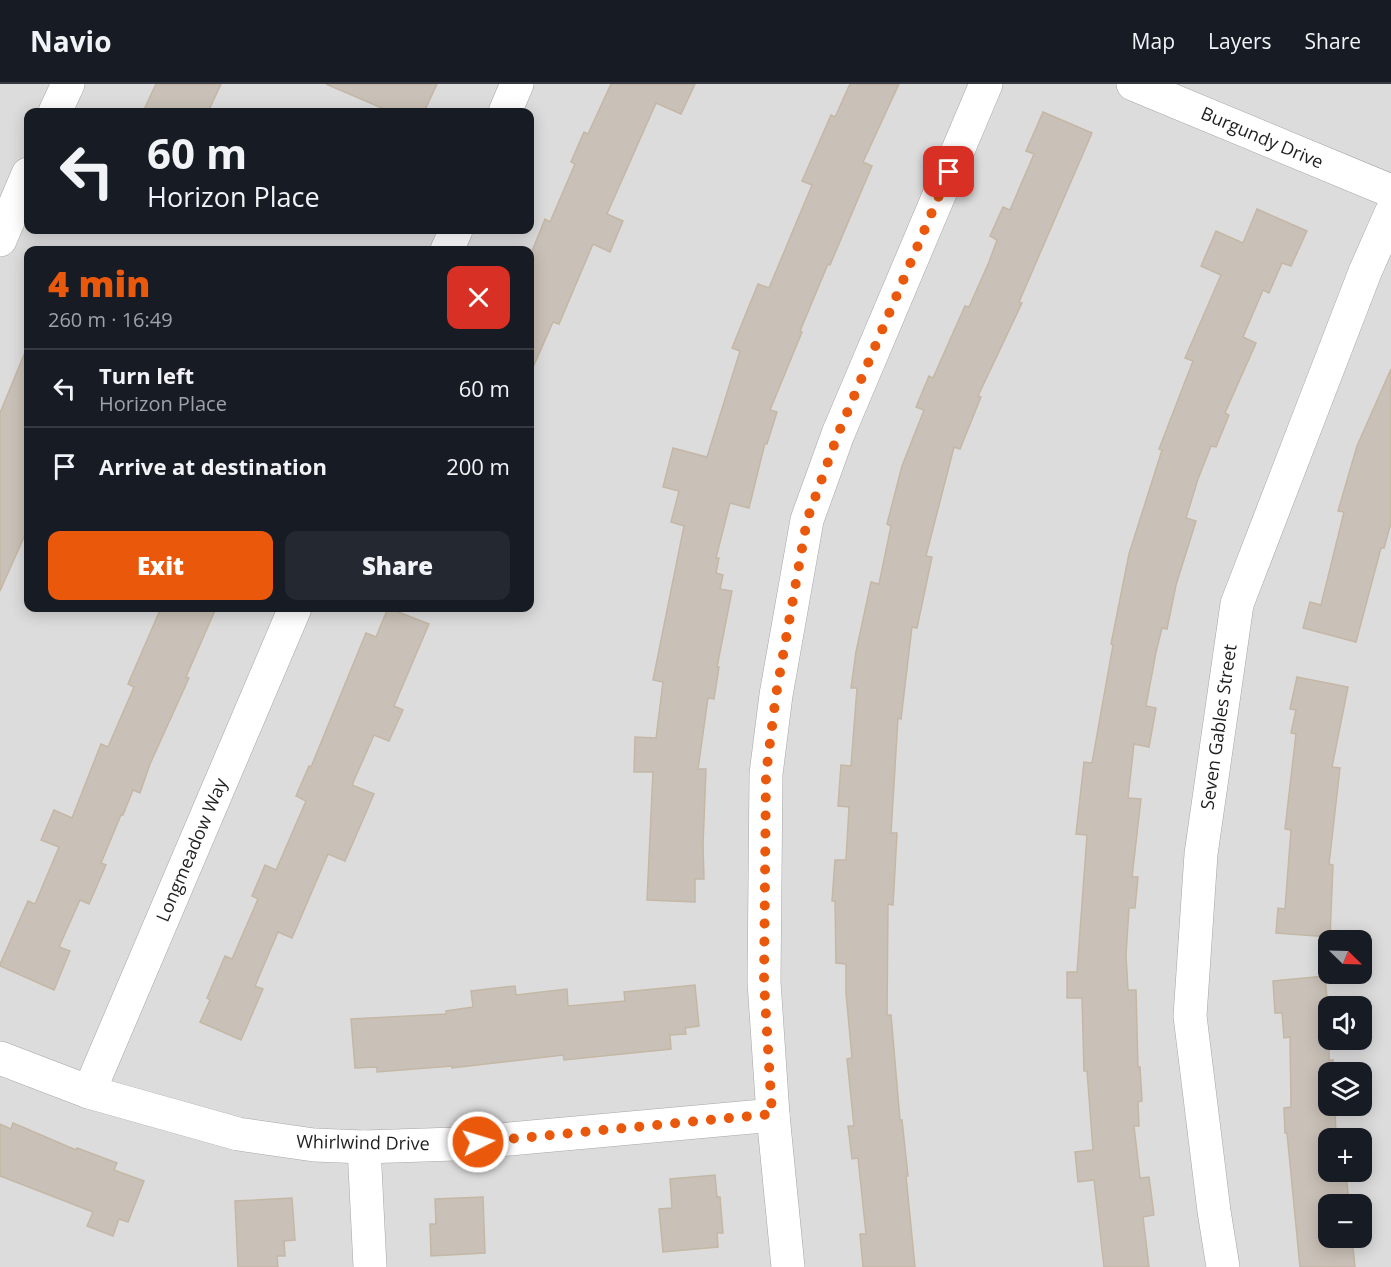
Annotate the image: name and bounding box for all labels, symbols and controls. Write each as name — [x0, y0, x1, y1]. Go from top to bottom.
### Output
text: Navio — [30, 22, 111, 60]
text: Map — [1132, 27, 1175, 55]
text: Layers — [1208, 27, 1272, 55]
text: Share — [1305, 27, 1361, 55]
street label: Burgundy Drive — [1198, 101, 1327, 174]
text: 60 m — [147, 124, 247, 181]
icon: left — [48, 132, 126, 210]
pin — [923, 146, 974, 197]
icon: arrive — [932, 155, 965, 188]
text: Horizon Place — [147, 178, 320, 215]
text: 4 min — [48, 259, 150, 308]
button: close — [447, 266, 510, 329]
text: 260 m · 16:49 — [48, 306, 173, 333]
text: Turn left — [99, 360, 194, 390]
icon: left — [48, 372, 81, 405]
text: 60 m — [459, 373, 510, 403]
text: Horizon Place — [99, 390, 227, 417]
icon: arrive — [48, 450, 81, 483]
text: Arrive at destination — [99, 451, 327, 481]
text: 200 m — [446, 451, 510, 481]
button: Exit — [48, 531, 273, 600]
button: Share — [285, 531, 510, 600]
street label: Seven Gables Street — [1195, 642, 1242, 811]
street label: Longmeadow Way — [150, 773, 233, 925]
north arrow — [1318, 930, 1372, 984]
map controls — [1318, 930, 1372, 1248]
button: sound — [1318, 996, 1372, 1050]
button: layers — [1318, 1062, 1372, 1116]
position arrow — [446, 1110, 510, 1174]
button: + — [1318, 1128, 1372, 1182]
street label: Whirlwind Drive — [296, 1129, 430, 1155]
button: − — [1318, 1194, 1372, 1248]

